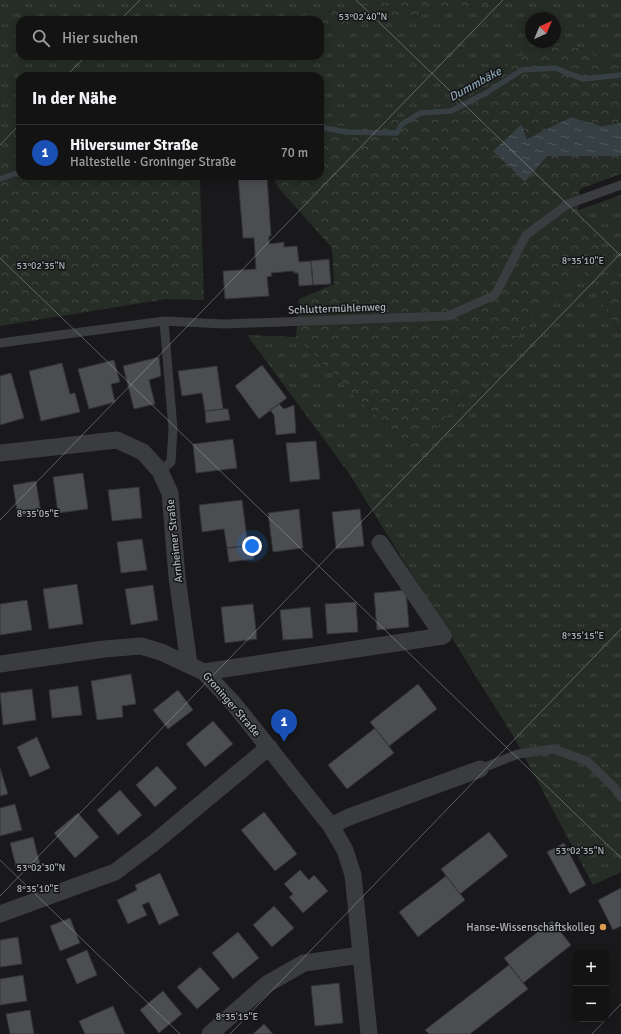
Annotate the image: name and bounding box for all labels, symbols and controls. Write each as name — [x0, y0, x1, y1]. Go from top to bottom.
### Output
text: 53°02'40"N — [339, 11, 387, 23]
north arrow — [525, 12, 561, 48]
search box — [16, 16, 324, 60]
icon: search — [30, 27, 52, 49]
text: Hier suchen — [62, 29, 138, 47]
water label: Dummbäke — [446, 63, 505, 105]
text: In der Nähe — [32, 88, 117, 109]
text: Hilversumer Straße — [70, 136, 198, 154]
text: 1 — [41, 145, 49, 161]
text: 70 m — [281, 145, 308, 161]
text: Haltestelle · Groninger Straße — [70, 154, 236, 170]
text: 8°35'10"E — [562, 255, 604, 267]
text: 53°02'35"N — [17, 260, 65, 272]
street label: Schluttermühlenweg — [288, 300, 386, 317]
street label: Arnheimer Straße — [164, 499, 185, 583]
text: 8°35'05"E — [17, 508, 59, 520]
your location — [242, 536, 262, 556]
text: 8°35'15"E — [562, 630, 604, 642]
street label: Groninger Straße — [200, 669, 263, 739]
pin: 1 — [271, 709, 297, 742]
text: 53°02'35"N — [556, 845, 604, 857]
text: 53°02'30"N — [17, 862, 65, 874]
text: 8°35'10"E — [17, 883, 59, 895]
place label: Hanse-Wissenschaftskolleg — [466, 921, 595, 934]
marker: Hanse-Wissenschaftskolleg — [598, 922, 608, 932]
map controls — [573, 950, 609, 1022]
button: + — [573, 950, 609, 986]
button: − — [573, 986, 609, 1022]
text: 8°35'15"E — [216, 1011, 258, 1023]

